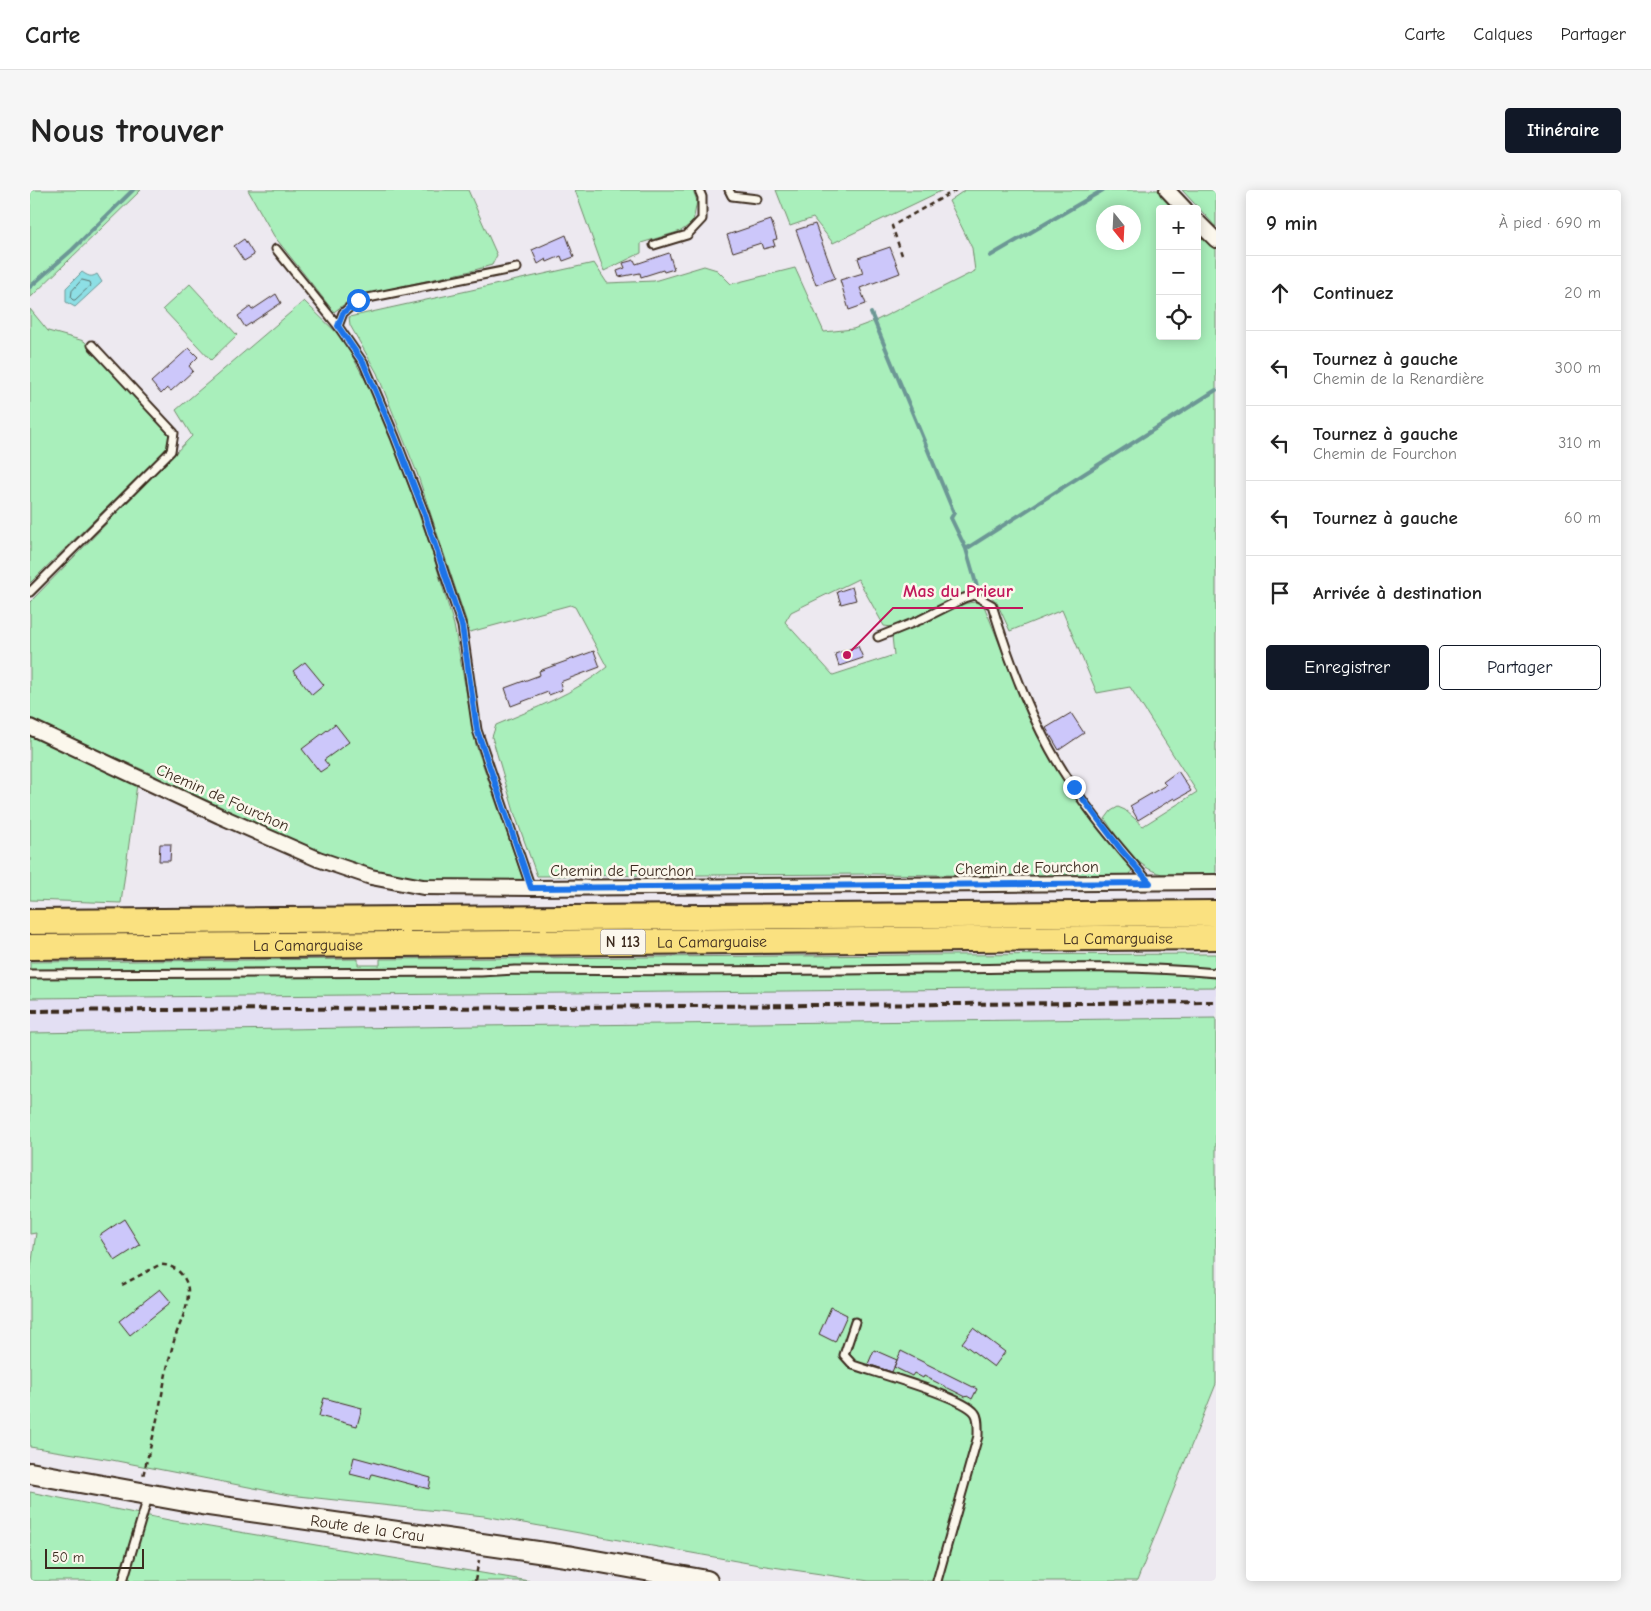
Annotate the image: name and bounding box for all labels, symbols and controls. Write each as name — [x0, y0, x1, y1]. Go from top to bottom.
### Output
text: Carte — [25, 21, 80, 49]
text: Carte — [1404, 24, 1445, 45]
text: Calques — [1473, 24, 1533, 45]
text: Partager — [1561, 24, 1626, 45]
button: Itinéraire — [1505, 108, 1621, 153]
text: Nous trouver — [30, 110, 223, 151]
north arrow — [1096, 205, 1141, 250]
map controls — [1156, 205, 1201, 340]
button: + — [1156, 205, 1201, 250]
text: 9 min — [1266, 211, 1318, 235]
text: À pied · 690 m — [1499, 214, 1601, 232]
button: − — [1156, 250, 1201, 295]
icon: ahead — [1266, 279, 1294, 307]
text: Continuez — [1313, 282, 1393, 304]
text: 20 m — [1564, 284, 1601, 302]
route start — [347, 289, 370, 312]
button: locate — [1156, 295, 1201, 340]
text: Tournez à gauche — [1313, 348, 1458, 370]
icon: left — [1266, 354, 1294, 382]
text: 300 m — [1555, 359, 1601, 377]
text: Chemin de la Renardière — [1313, 370, 1484, 388]
text: Tournez à gauche — [1313, 423, 1458, 445]
icon: left — [1266, 429, 1294, 457]
text: 310 m — [1558, 434, 1601, 452]
text: Chemin de Fourchon — [1313, 445, 1457, 463]
icon: left — [1266, 504, 1294, 532]
text: Tournez à gauche — [1313, 507, 1458, 529]
text: 60 m — [1564, 509, 1601, 527]
callout: Mas du Prieur — [893, 575, 1023, 608]
icon: arrive — [1266, 579, 1294, 607]
text: Mas du Prieur — [903, 581, 1014, 602]
text: Arrivée à destination — [1313, 582, 1482, 604]
button: Enregistrer — [1266, 645, 1429, 690]
button: Partager — [1439, 645, 1601, 690]
street label: Chemin de Fourchon — [153, 760, 292, 835]
route end — [1063, 776, 1086, 799]
street label: Chemin de Fourchon — [955, 858, 1099, 878]
street label: Chemin de Fourchon — [550, 862, 694, 880]
street label: La Camarguaise — [1063, 929, 1173, 948]
road number: N 113 — [600, 930, 646, 954]
street label: La Camarguaise — [657, 933, 767, 952]
street label: La Camarguaise — [253, 936, 363, 955]
street label: Route de la Crau — [309, 1512, 426, 1546]
scale bar — [45, 1546, 144, 1569]
text: 50 m — [52, 1549, 84, 1566]

